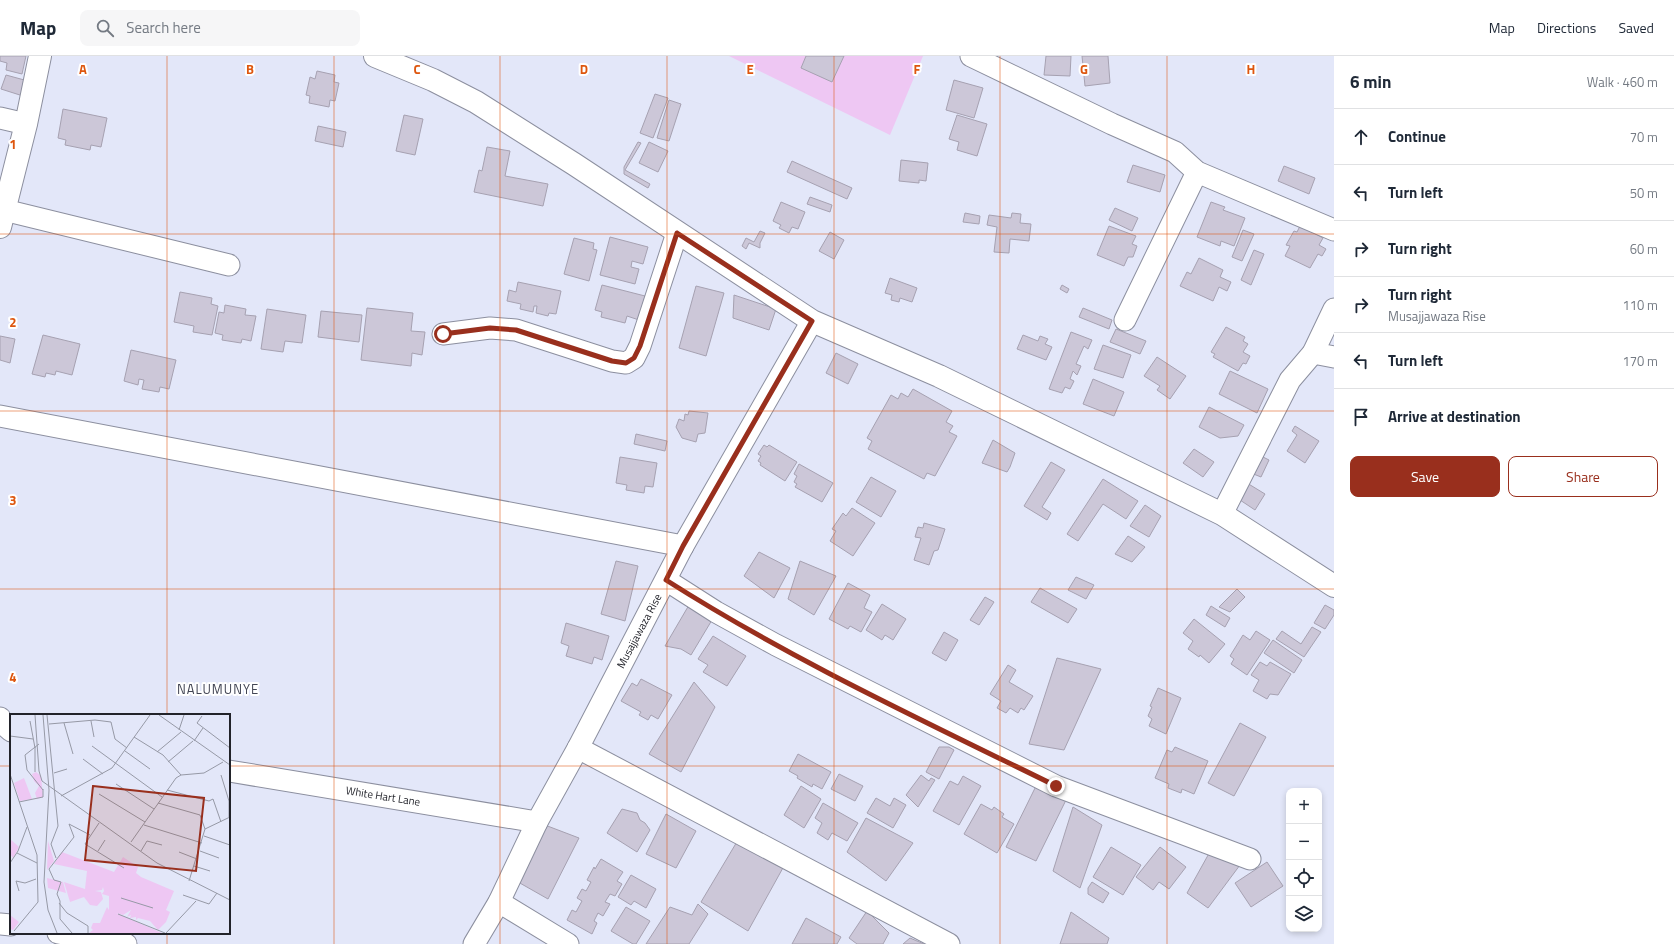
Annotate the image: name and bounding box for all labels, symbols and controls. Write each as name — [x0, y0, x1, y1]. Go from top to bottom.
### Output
search box — [80, 10, 360, 46]
text: Map — [20, 13, 56, 42]
text: Search here — [126, 16, 201, 39]
icon: search — [94, 17, 116, 39]
text: Map — [1489, 17, 1515, 38]
text: Directions — [1537, 17, 1596, 38]
text: Saved — [1618, 17, 1654, 38]
text: A — [79, 59, 87, 79]
text: B — [246, 59, 254, 79]
text: C — [413, 59, 421, 79]
text: D — [580, 59, 588, 79]
text: E — [746, 59, 754, 79]
text: F — [914, 59, 921, 79]
text: G — [1080, 59, 1088, 79]
text: H — [1247, 59, 1255, 79]
text: 6 min — [1350, 69, 1391, 95]
text: Walk · 460 m — [1587, 72, 1658, 92]
text: Continue — [1388, 125, 1446, 148]
icon: ahead — [1350, 126, 1372, 148]
text: 70 m — [1630, 127, 1658, 147]
text: 1 — [9, 134, 17, 154]
text: Turn left — [1388, 181, 1443, 204]
icon: left — [1350, 182, 1372, 204]
text: 50 m — [1630, 183, 1658, 203]
text: Turn right — [1388, 237, 1452, 260]
icon: right — [1350, 238, 1372, 260]
text: 60 m — [1630, 239, 1658, 259]
text: Turn right — [1388, 283, 1452, 306]
icon: right — [1350, 294, 1372, 316]
text: 110 m — [1622, 295, 1658, 315]
text: Musajjawaza Rise — [1388, 306, 1486, 326]
text: 2 — [9, 312, 17, 332]
route start — [434, 325, 452, 343]
text: Turn left — [1388, 349, 1443, 372]
icon: left — [1350, 350, 1372, 372]
text: 170 m — [1622, 351, 1658, 371]
text: Arrive at destination — [1388, 405, 1521, 428]
icon: arrive — [1350, 406, 1372, 428]
button: Save — [1350, 456, 1500, 497]
button: Share — [1508, 456, 1658, 497]
text: 3 — [9, 490, 17, 510]
street label: Musajjawaza Rise — [613, 590, 666, 671]
text: 4 — [9, 667, 17, 687]
district label: NALUMUNYE — [177, 679, 259, 699]
inset map — [10, 714, 230, 934]
route end — [1047, 777, 1065, 795]
street label: White Hart Lane — [345, 782, 422, 810]
map controls — [1286, 788, 1322, 932]
button: + — [1286, 788, 1322, 824]
button: − — [1286, 824, 1322, 860]
button: locate — [1286, 860, 1322, 896]
button: layers — [1286, 896, 1322, 932]

